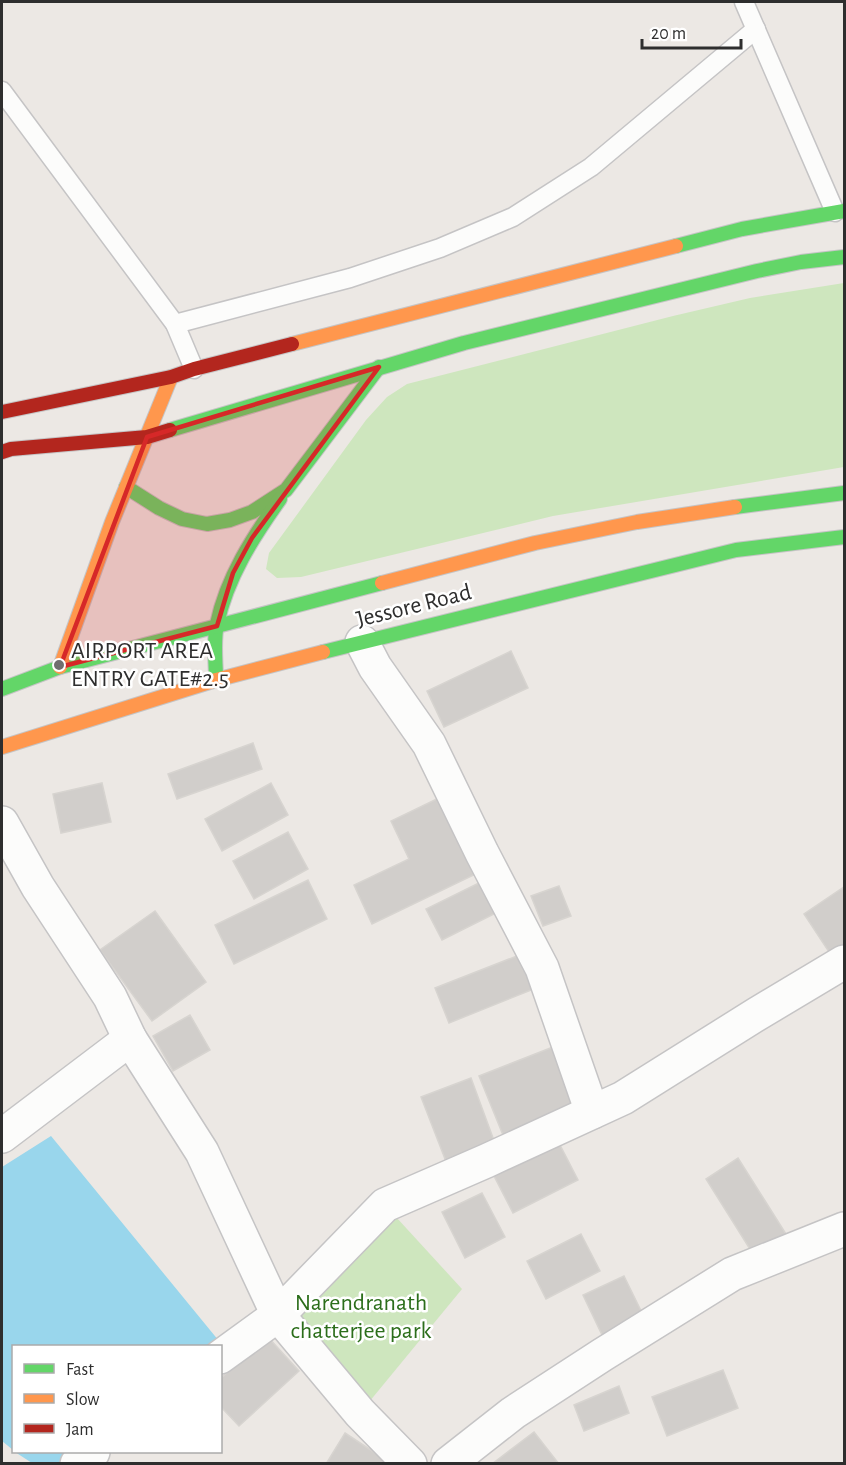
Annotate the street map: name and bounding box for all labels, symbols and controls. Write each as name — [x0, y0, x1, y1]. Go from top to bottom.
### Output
scale bar — [642, 12, 741, 50]
text: 20 m — [651, 25, 686, 43]
street label: Jessore Road — [354, 580, 474, 632]
place label: AIRPORT AREA ENTRY GATE#2.5 — [71, 639, 229, 691]
marker: AIRPORT AREA ENTRY GATE#2.5 — [52, 658, 66, 672]
park label: Narendranath chatterjee park — [291, 1291, 431, 1343]
legend — [12, 1345, 222, 1453]
text: Fast — [66, 1361, 94, 1379]
text: Slow — [66, 1391, 99, 1409]
text: Jam — [66, 1421, 94, 1439]

